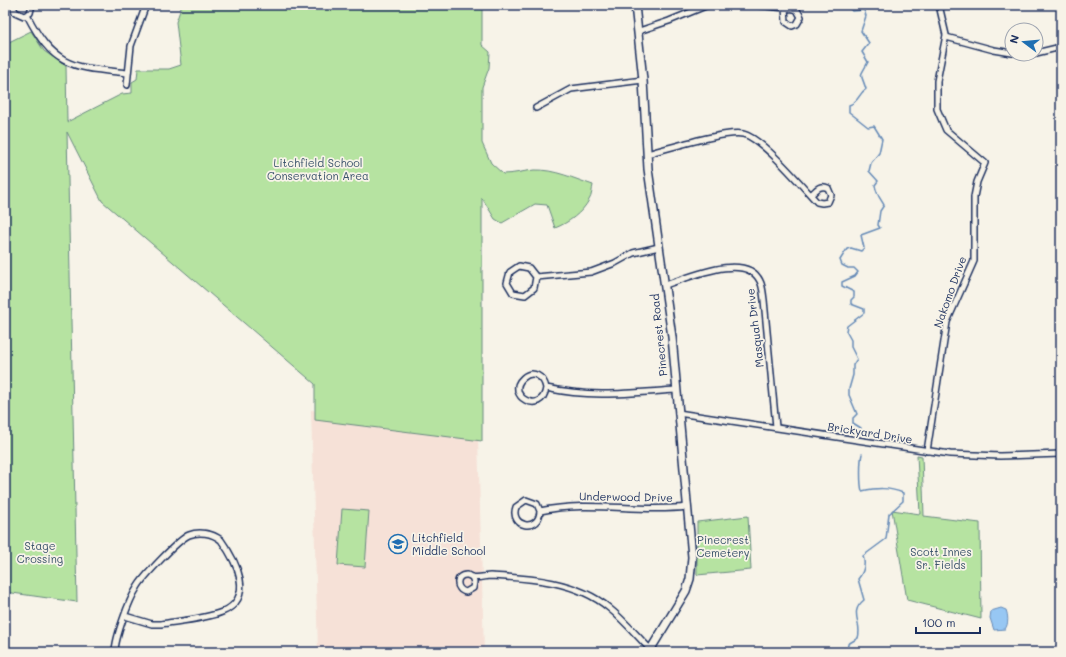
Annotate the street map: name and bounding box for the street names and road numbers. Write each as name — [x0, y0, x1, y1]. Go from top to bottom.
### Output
street label: Nakomo Drive — [930, 254, 970, 330]
street label: Masquah Drive — [742, 287, 767, 369]
street label: Pinecrest Road — [647, 293, 670, 377]
street label: Brickyard Drive — [827, 418, 914, 447]
street label: Underwood Drive — [579, 488, 673, 505]

